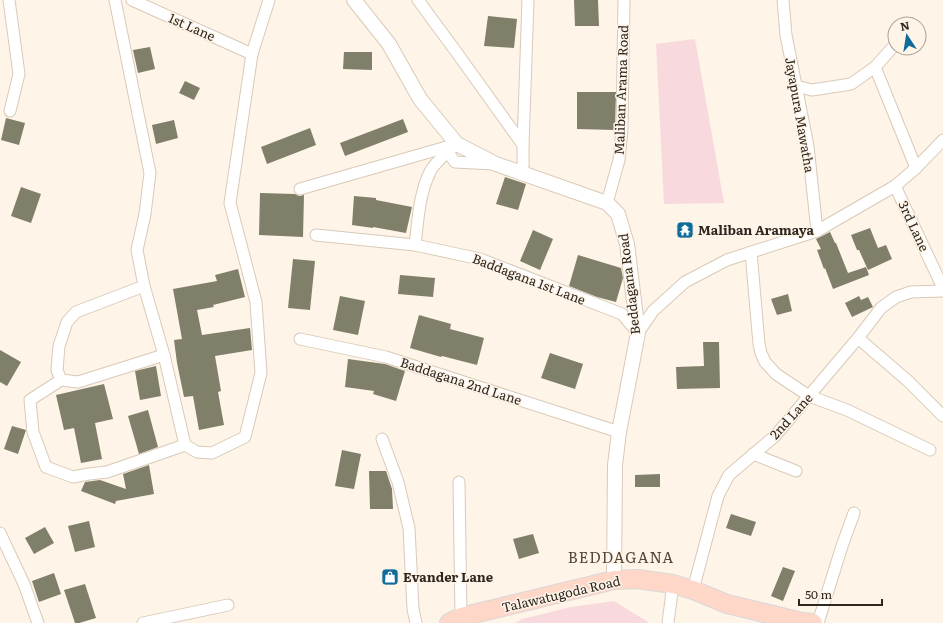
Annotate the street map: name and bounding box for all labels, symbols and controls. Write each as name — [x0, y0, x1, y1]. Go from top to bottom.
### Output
street label: 1st Lane — [166, 8, 219, 45]
north arrow — [887, 16, 927, 56]
text: N — [899, 16, 911, 34]
street label: Maliban Arama Road — [609, 25, 632, 155]
street label: Jayapura Mawatha — [781, 56, 820, 174]
street label: 3rd Lane — [894, 197, 935, 255]
temple icon: Maliban Aramaya — [675, 220, 695, 240]
place label: Maliban Aramaya — [698, 220, 814, 239]
street label: Beddagana Road — [613, 232, 644, 336]
street label: Baddagana 1st Lane — [470, 248, 589, 309]
street label: Baddagana 2nd Lane — [398, 352, 525, 409]
street label: 2nd Lane — [765, 388, 817, 443]
district label: BEDDAGANA — [568, 545, 674, 568]
shop icon: Evander Lane — [380, 567, 400, 587]
place label: Evander Lane — [403, 567, 493, 586]
street label: Talawatugoda Road — [500, 571, 622, 616]
scale bar — [799, 581, 882, 607]
text: 50 m — [805, 585, 832, 603]

